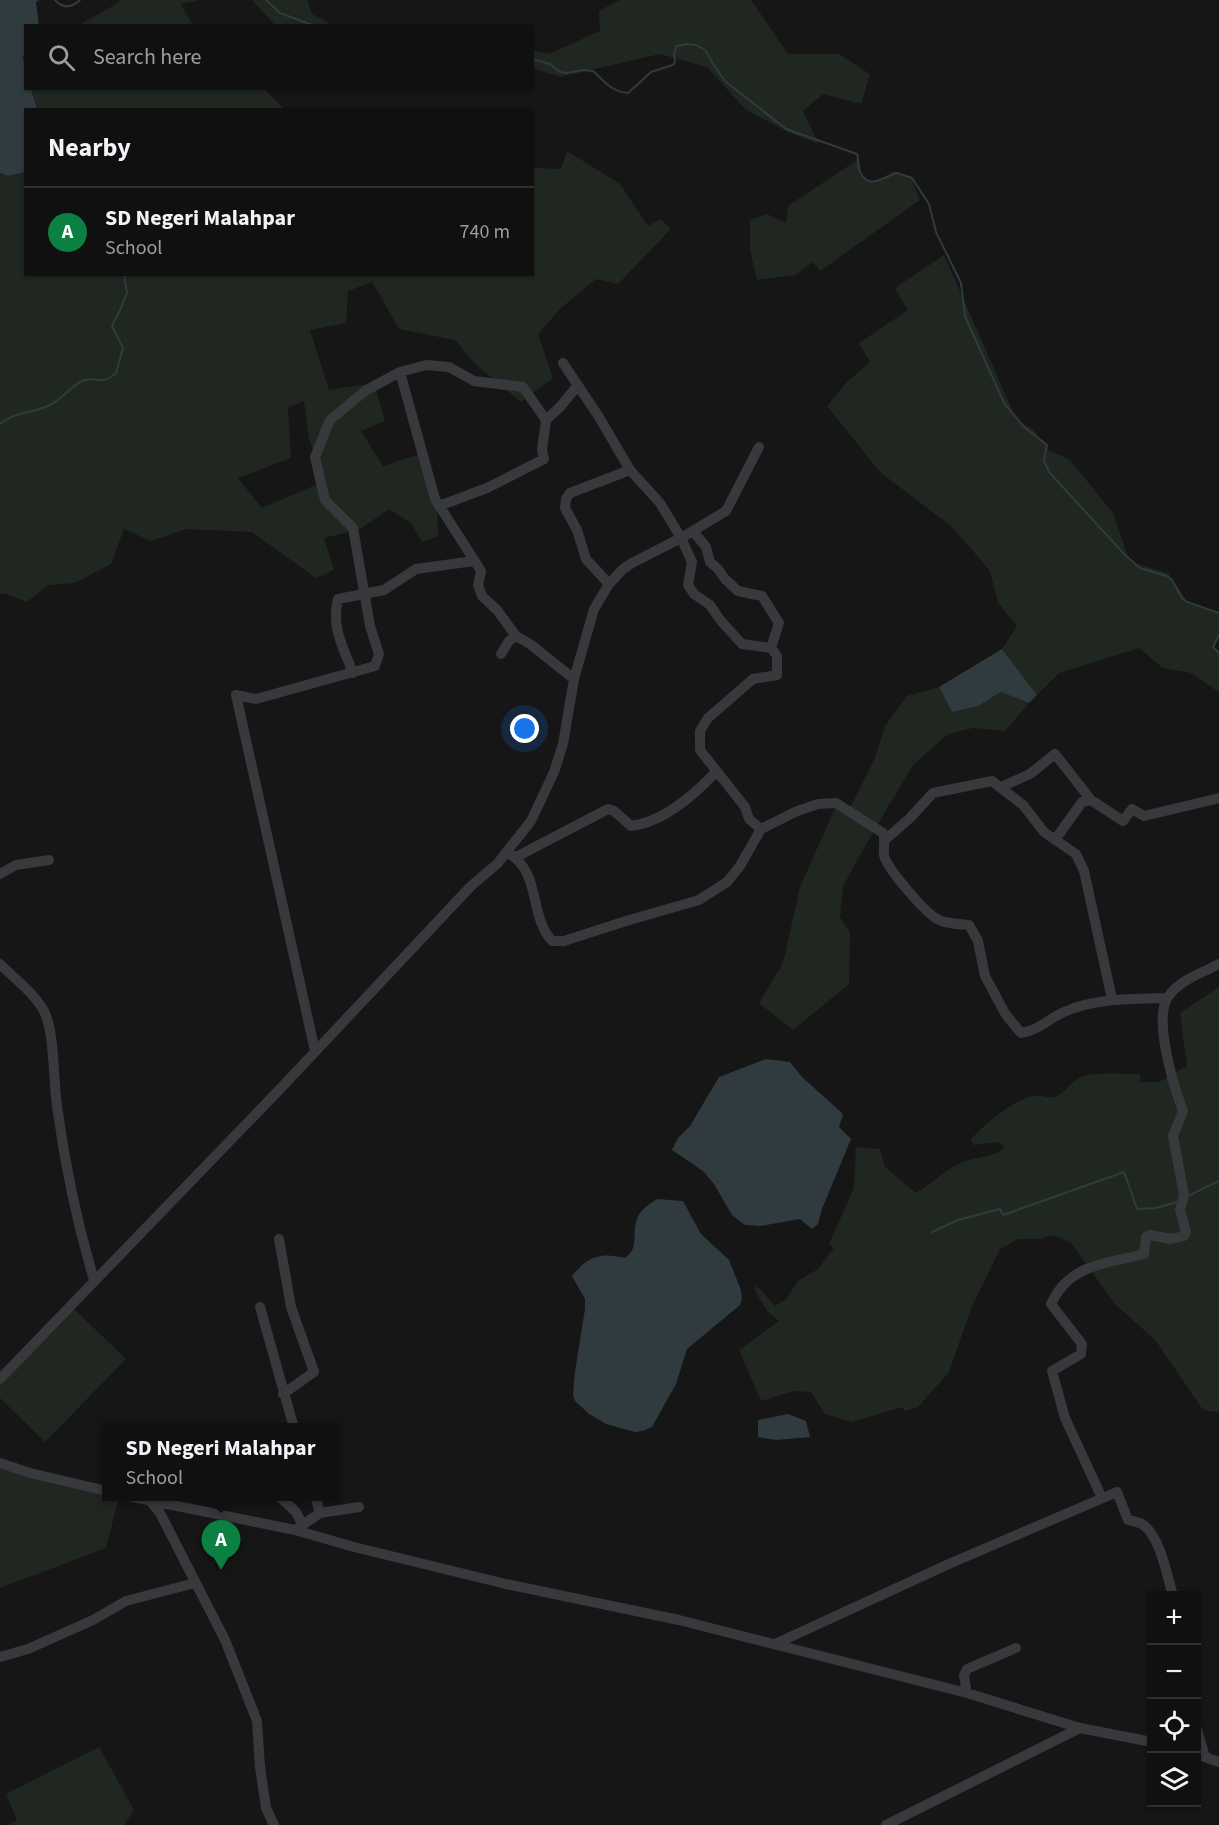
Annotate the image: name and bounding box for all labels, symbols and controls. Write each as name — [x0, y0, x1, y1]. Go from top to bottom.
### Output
search box — [24, 24, 534, 90]
icon: search — [45, 41, 78, 74]
text: Search here — [93, 41, 201, 73]
text: Nearby — [48, 129, 131, 166]
text: SD Negeri Malahpar — [105, 202, 295, 234]
text: A — [62, 218, 73, 246]
text: 740 m — [460, 218, 510, 246]
text: School — [105, 234, 162, 262]
your location — [510, 714, 539, 743]
popup — [102, 1423, 339, 1501]
text: SD Negeri Malahpar — [126, 1432, 315, 1464]
text: School — [126, 1464, 183, 1492]
pin: A — [202, 1520, 240, 1570]
map controls — [1147, 1591, 1201, 1807]
button: + — [1147, 1591, 1201, 1645]
button: − — [1147, 1645, 1201, 1699]
button: locate — [1147, 1699, 1201, 1753]
button: layers — [1147, 1753, 1201, 1807]

